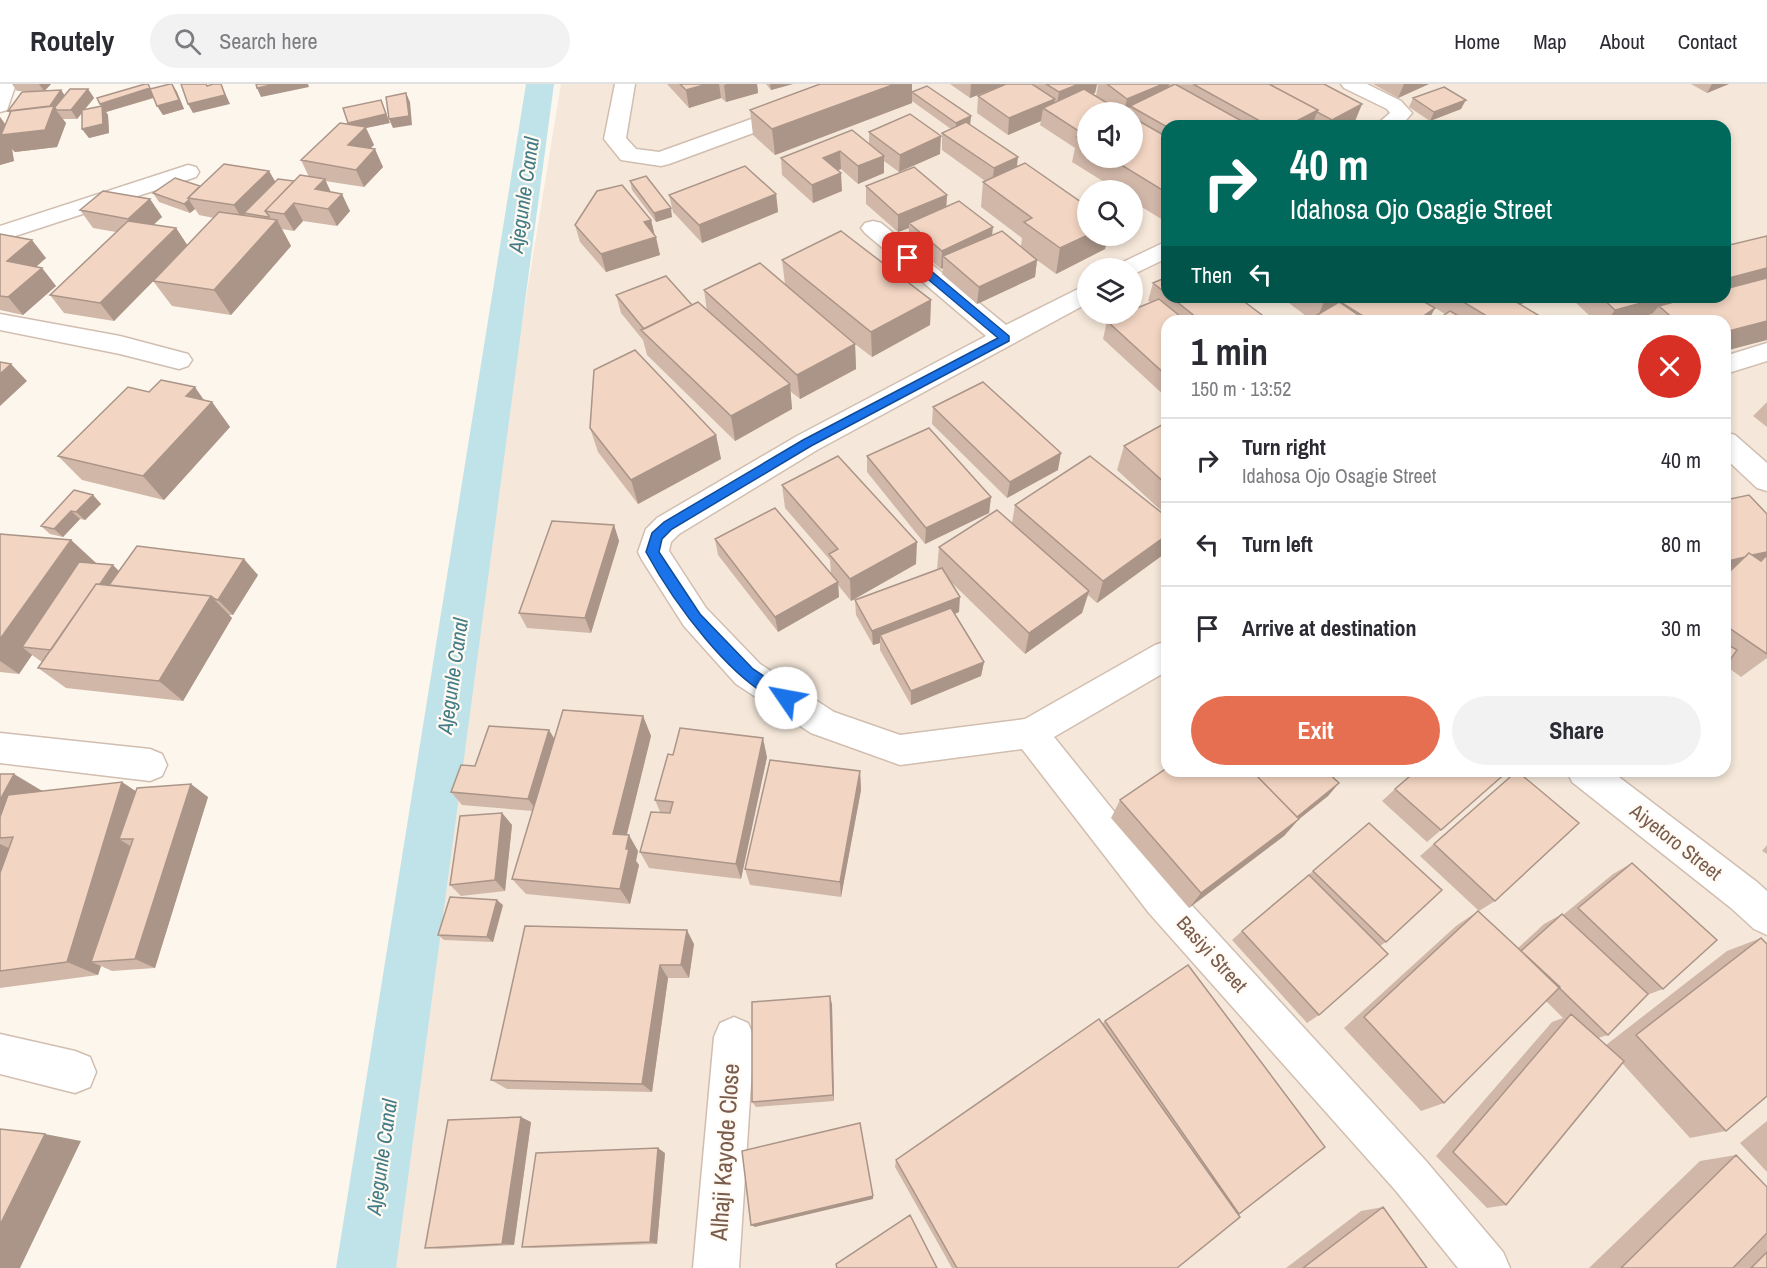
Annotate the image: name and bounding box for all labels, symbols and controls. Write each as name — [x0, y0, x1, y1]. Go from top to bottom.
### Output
search box — [150, 14, 570, 68]
text: Routely — [30, 22, 114, 60]
icon: search — [171, 25, 204, 58]
text: Search here — [219, 26, 317, 56]
text: Home — [1454, 27, 1500, 56]
text: Map — [1533, 27, 1567, 56]
text: About — [1600, 27, 1645, 56]
text: Contact — [1678, 27, 1737, 56]
map controls — [1077, 102, 1143, 324]
button: sound — [1077, 102, 1143, 168]
water label: Ajegunle Canal — [501, 134, 546, 256]
text: 40 m — [1290, 137, 1369, 193]
icon: right — [1191, 144, 1269, 222]
button: search — [1077, 180, 1143, 246]
text: Idahosa Ojo Osagie Street — [1290, 191, 1552, 227]
pin — [882, 232, 933, 283]
icon: arrive — [891, 241, 924, 274]
button: layers — [1077, 258, 1143, 324]
icon: left — [1244, 258, 1277, 291]
text: Then — [1191, 260, 1232, 290]
text: 1 min — [1191, 328, 1268, 376]
button: close — [1638, 335, 1701, 398]
text: 150 m · 13:52 — [1191, 375, 1291, 402]
text: Turn right — [1242, 432, 1326, 462]
icon: right — [1191, 444, 1224, 477]
text: 40 m — [1661, 445, 1701, 475]
text: Idahosa Ojo Osagie Street — [1242, 462, 1436, 489]
icon: left — [1191, 528, 1224, 561]
text: Turn left — [1242, 529, 1313, 559]
text: 80 m — [1661, 529, 1701, 559]
icon: arrive — [1191, 612, 1224, 645]
text: Arrive at destination — [1242, 613, 1416, 643]
text: 30 m — [1661, 613, 1701, 643]
water label: Ajegunle Canal — [430, 615, 475, 737]
position arrow — [754, 666, 818, 730]
button: Exit — [1191, 696, 1440, 765]
button: Share — [1452, 696, 1701, 765]
street label: Aiyetoro Street — [1624, 797, 1728, 886]
street label: Basiyi Street — [1171, 910, 1254, 998]
street label: Alhaji Kayode Close — [702, 1062, 746, 1242]
water label: Ajegunle Canal — [359, 1096, 404, 1218]

